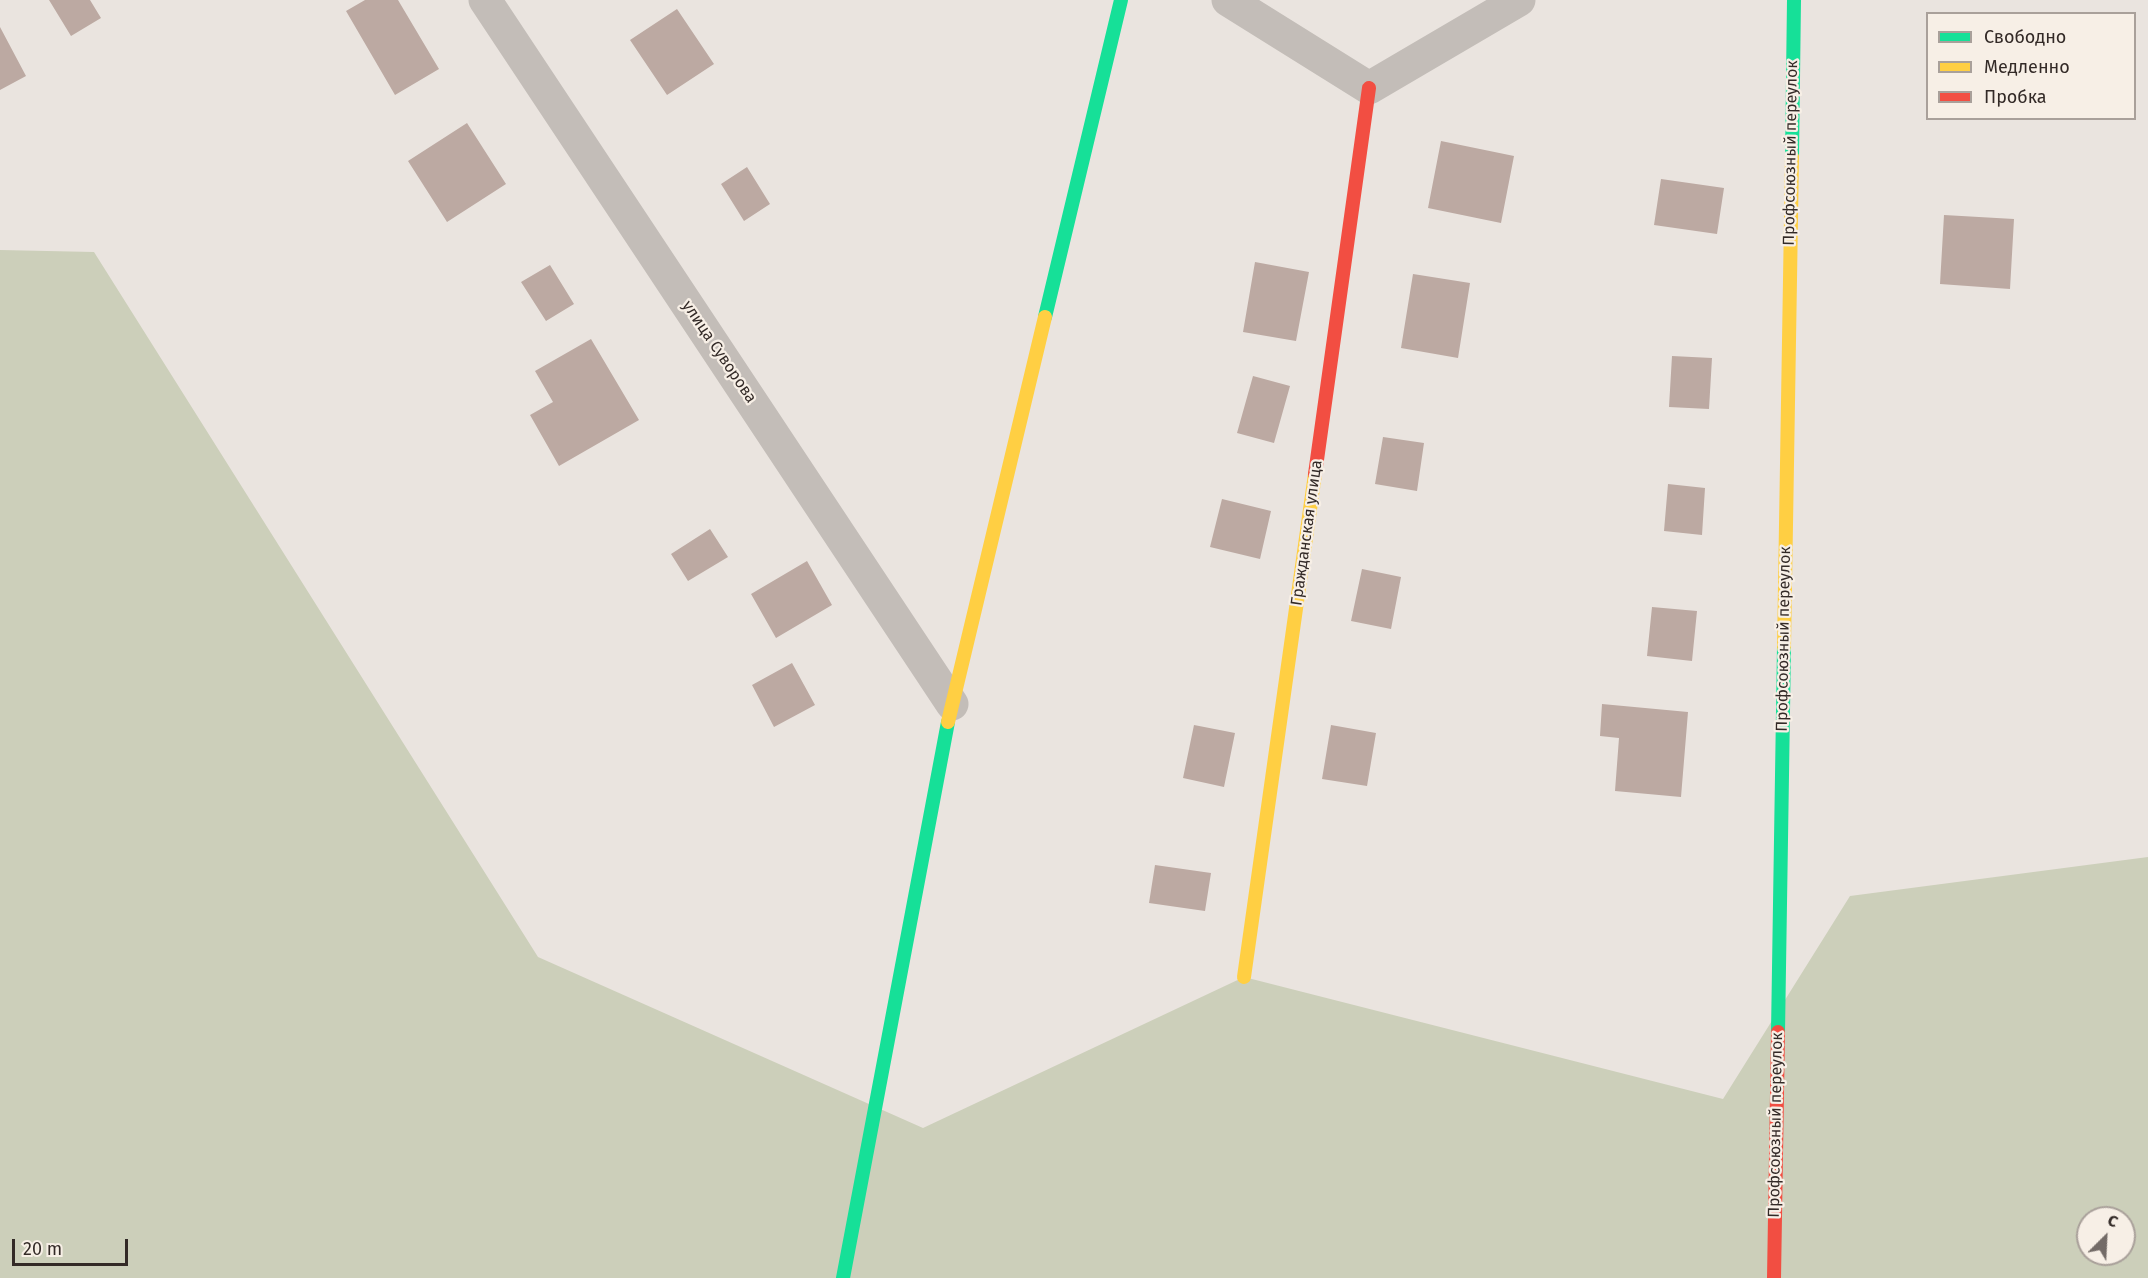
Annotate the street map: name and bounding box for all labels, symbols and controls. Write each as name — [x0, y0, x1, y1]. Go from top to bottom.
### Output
legend — [1926, 12, 2136, 120]
text: Свободно — [1984, 26, 2066, 48]
text: Медленно — [1984, 56, 2070, 78]
street label: Профсоюзный переулок — [1780, 60, 1802, 246]
text: Пробка — [1984, 86, 2047, 108]
street label: улица Суворова — [678, 297, 760, 407]
street label: Гражданская улица — [1287, 459, 1327, 607]
street label: Профсоюзный переулок — [1773, 546, 1795, 732]
street label: Профсоюзный переулок — [1765, 1032, 1787, 1218]
north arrow — [2076, 1206, 2136, 1266]
text: С — [2105, 1210, 2121, 1231]
scale bar — [15, 1227, 130, 1265]
text: 20 m — [23, 1238, 62, 1260]

